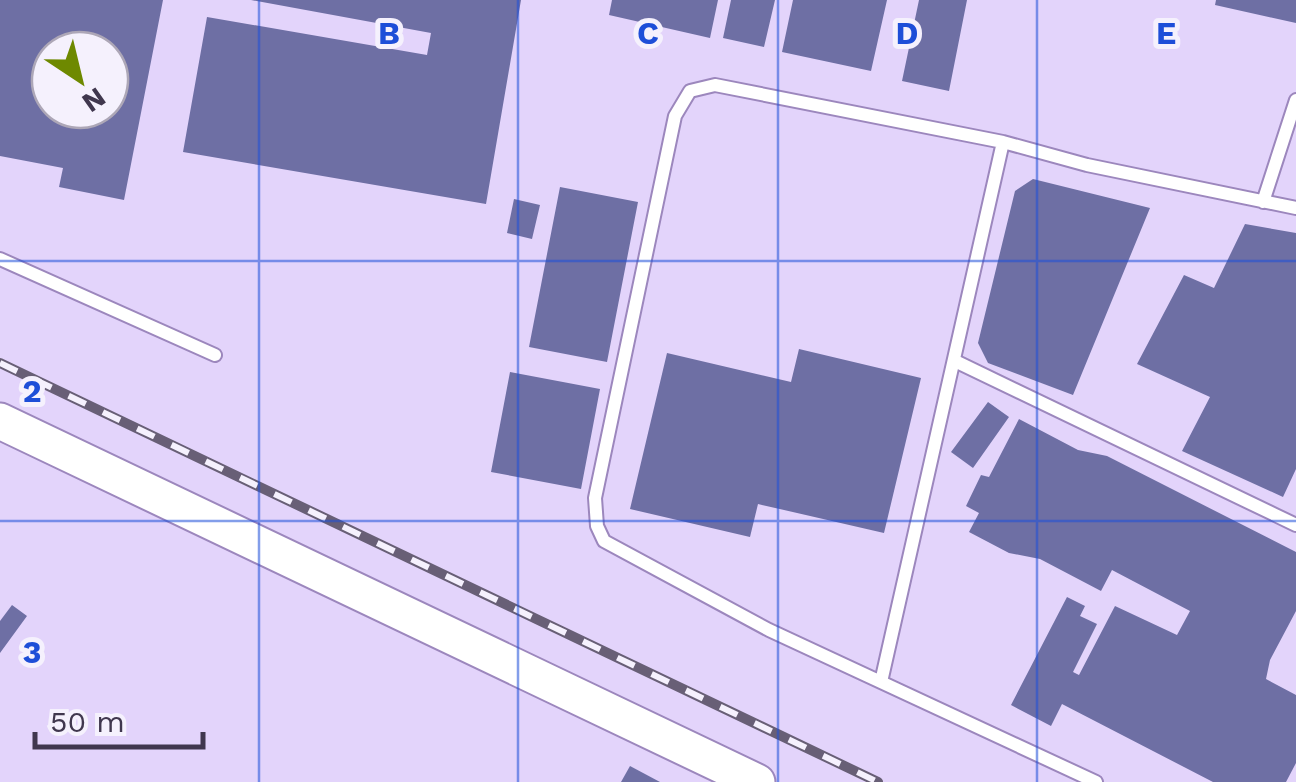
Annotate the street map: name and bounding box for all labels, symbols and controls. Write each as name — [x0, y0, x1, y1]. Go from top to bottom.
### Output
text: B — [378, 14, 400, 52]
text: C — [637, 14, 659, 52]
text: D — [896, 14, 918, 52]
text: E — [1156, 14, 1176, 52]
north arrow — [30, 30, 130, 130]
text: N — [76, 81, 112, 120]
text: 2 — [22, 372, 42, 410]
text: 3 — [23, 633, 41, 671]
scale bar — [35, 687, 202, 749]
text: 50 m — [50, 704, 125, 739]

